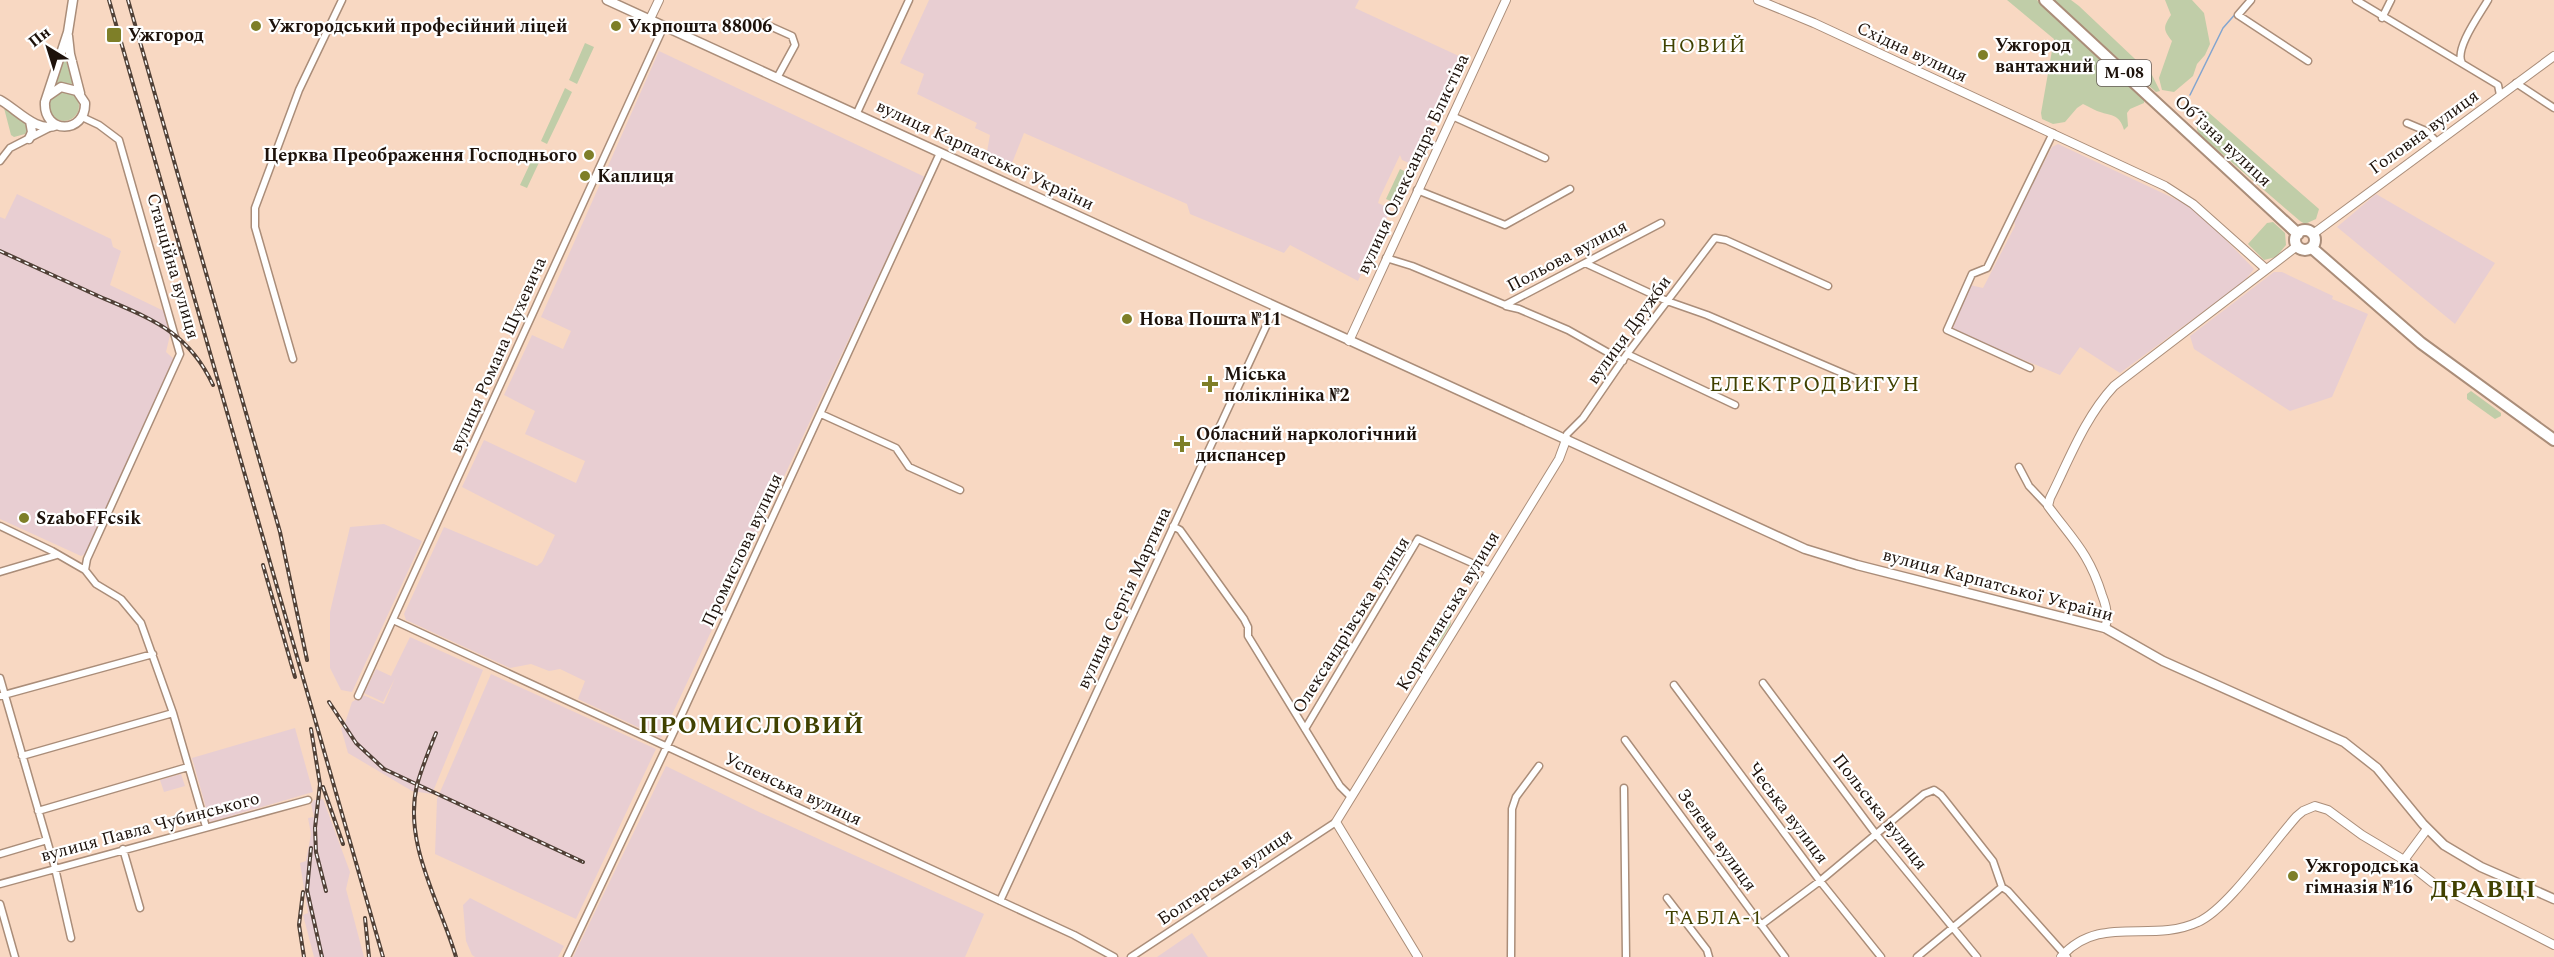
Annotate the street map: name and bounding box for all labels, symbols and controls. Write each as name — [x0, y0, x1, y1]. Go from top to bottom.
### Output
place label: Ужгородський професійний ліцей — [268, 13, 567, 40]
place label: Укрпошта 88006 — [628, 13, 772, 40]
street label: Східна вулиця — [1852, 15, 1972, 89]
north arrow — [18, 18, 78, 78]
marker: Ужгородський професійний ліцей — [249, 19, 263, 33]
marker: Укрпошта 88006 — [609, 19, 623, 33]
text: Пн — [23, 20, 56, 54]
place label: Ужгород — [128, 22, 204, 49]
marker: Ужгород — [105, 26, 123, 44]
district label: НОВИЙ — [1661, 31, 1747, 61]
place label: Ужгород вантажний — [1995, 32, 2094, 80]
marker: Ужгород вантажний — [1976, 48, 1990, 62]
street label: вулиця Олександра Блистіва — [1350, 49, 1476, 279]
road number: М-08 — [2097, 60, 2151, 86]
street label: Головна вулиця — [2363, 83, 2485, 181]
street label: Обʼїзна вулиця — [2168, 89, 2278, 193]
street label: вулиця Карпатської України — [871, 92, 1099, 218]
place label: Церква Преображення Господнього — [263, 142, 577, 169]
marker: Церква Преображення Господнього — [582, 148, 596, 162]
place label: Каплиця — [597, 163, 675, 190]
marker: Каплиця — [578, 169, 592, 183]
street label: Станційна вулиця — [139, 190, 207, 342]
street label: Польова вулиця — [1502, 213, 1632, 299]
street label: вулиця Романа Шухевича — [442, 252, 554, 458]
street label: вулиця Дружби — [1580, 270, 1678, 390]
place label: Нова Пошта №11 — [1139, 306, 1282, 333]
marker: Нова Пошта №11 — [1120, 312, 1134, 326]
place label: Міська поліклініка №2 — [1224, 361, 1350, 409]
district label: ЕЛЕКТРОДВИГУН — [1709, 369, 1921, 401]
marker: Міська поліклініка №2 — [1201, 375, 1219, 393]
place label: Обласний наркологічний диспансер — [1196, 421, 1417, 469]
marker: Обласний наркологічний диспансер — [1173, 435, 1191, 453]
street label: Промислова вулиця — [694, 469, 790, 631]
street label: вулиця Сергія Мартина — [1070, 502, 1178, 694]
place label: SzaboFFcsik — [36, 505, 141, 532]
marker: SzaboFFcsik — [17, 511, 31, 525]
street label: Коритнянська вулиця — [1389, 526, 1507, 696]
street label: Олександрівська вулиця — [1285, 531, 1417, 719]
street label: вулиця Карпатської України — [1880, 541, 2116, 629]
district label: ПРОМИСЛОВИЙ — [639, 708, 865, 744]
street label: Успенська вулиця — [720, 745, 866, 833]
street label: Польська вулиця — [1826, 748, 1934, 876]
street label: Чеська вулиця — [1741, 757, 1835, 869]
street label: Зелена вулиця — [1670, 783, 1764, 897]
street label: вулиця Павла Чубинського — [37, 785, 263, 869]
street label: Болгарська вулиця — [1152, 822, 1298, 932]
place label: Ужгородська гімназія №16 — [2305, 853, 2420, 901]
marker: Ужгородська гімназія №16 — [2286, 869, 2300, 883]
district label: ДРАВЦІ — [2431, 872, 2537, 908]
district label: ТАБЛА-1 — [1665, 903, 1763, 933]

